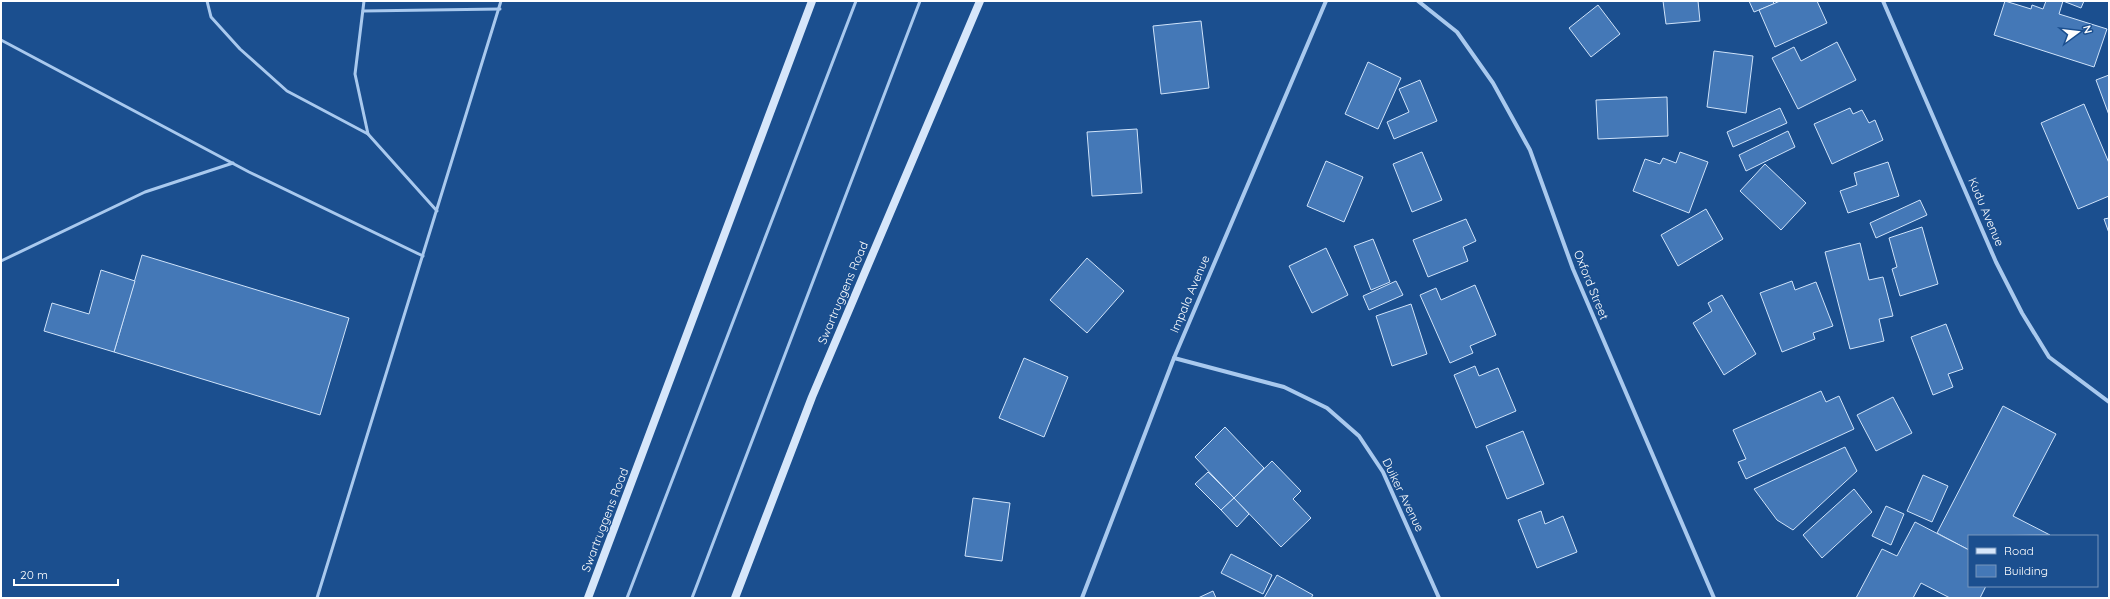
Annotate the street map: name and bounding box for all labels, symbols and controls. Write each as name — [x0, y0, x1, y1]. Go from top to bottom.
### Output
north arrow — [2058, 12, 2098, 52]
text: N — [2080, 24, 2095, 35]
street label: Kudu Avenue — [1965, 175, 2008, 249]
street label: Swartruggens Road — [814, 239, 871, 346]
street label: Oxford Street — [1571, 248, 1612, 322]
street label: Impala Avenue — [1166, 253, 1213, 335]
street label: Duiker Avenue — [1379, 456, 1428, 534]
street label: Swartruggens Road — [578, 466, 631, 574]
legend — [1968, 535, 2098, 587]
text: Road — [2004, 543, 2034, 558]
scale bar — [14, 561, 118, 587]
text: Building — [2004, 563, 2048, 578]
text: 20 m — [20, 567, 48, 582]

